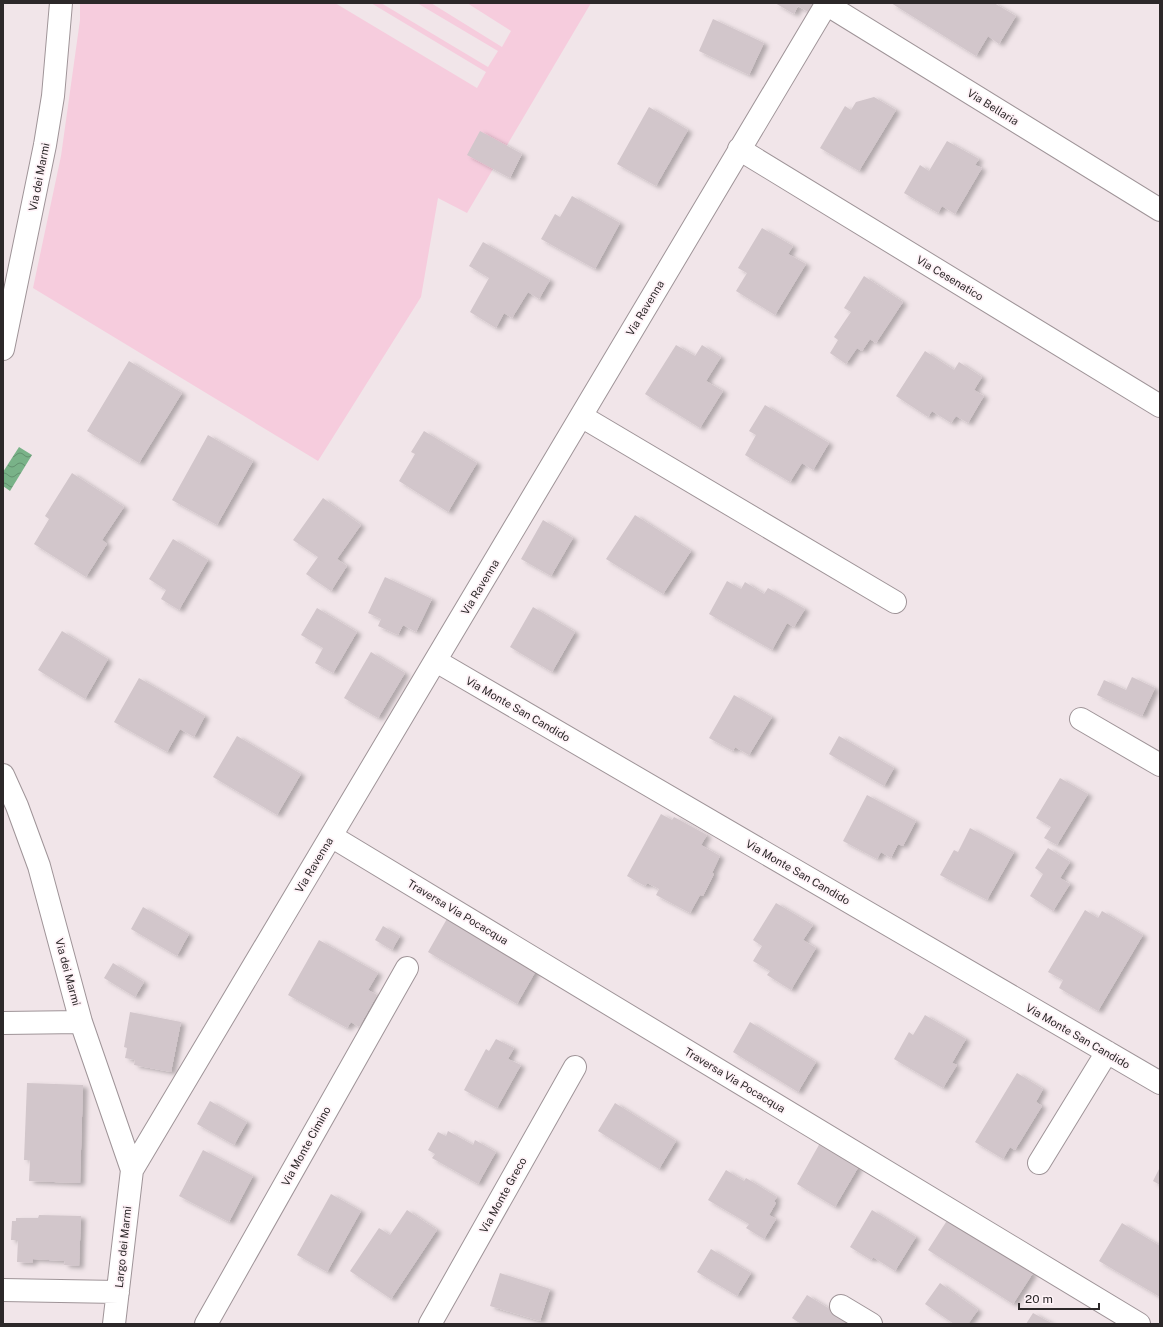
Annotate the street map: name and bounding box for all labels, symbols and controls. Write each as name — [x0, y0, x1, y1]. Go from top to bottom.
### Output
street label: Via Bellaria — [965, 86, 1021, 128]
street label: Via dei Marmi — [27, 142, 51, 212]
street label: Via Cesenatico — [914, 253, 986, 303]
street label: Via Ravenna — [624, 278, 666, 338]
street label: Via Ravenna — [459, 557, 501, 617]
street label: Via Monte San Candido — [464, 674, 572, 744]
street label: Via Ravenna — [293, 835, 335, 895]
street label: Via Monte San Candido — [744, 837, 852, 907]
street label: Traversa Via Pocacqua — [406, 877, 510, 947]
street label: Via dei Marmi — [53, 937, 83, 1007]
street label: Via Monte San Candido — [1024, 1001, 1132, 1071]
street label: Traversa Via Pocacqua — [683, 1045, 787, 1115]
street label: Via Monte Cimino — [279, 1104, 333, 1188]
street label: Via Monte Greco — [477, 1155, 529, 1235]
street label: Largo dei Marmi — [113, 1205, 133, 1289]
scale bar — [1019, 1285, 1099, 1311]
text: 20 m — [1025, 1292, 1053, 1306]

